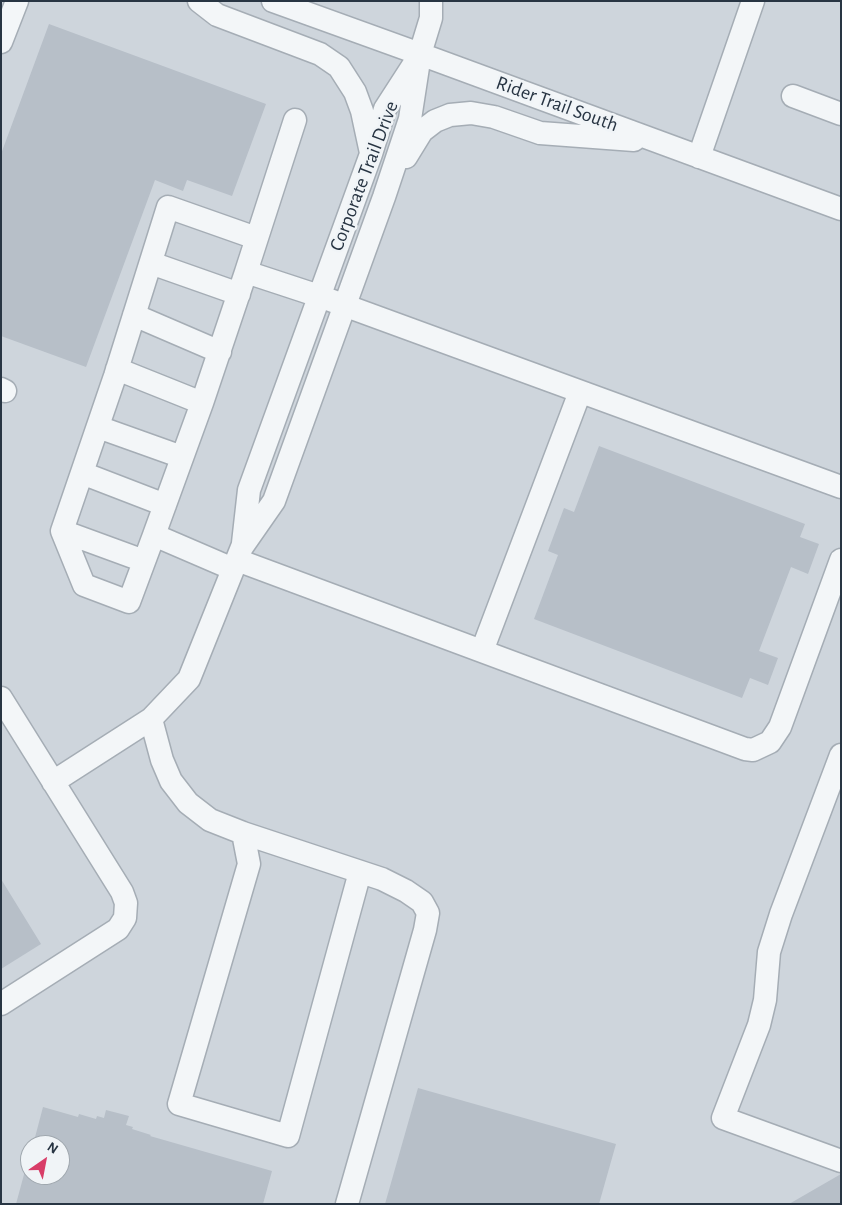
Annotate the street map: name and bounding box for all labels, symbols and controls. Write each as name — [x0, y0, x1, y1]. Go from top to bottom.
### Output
street label: Rider Trail South — [493, 71, 621, 137]
street label: Corporate Trail Drive — [324, 98, 404, 254]
north arrow — [20, 1135, 70, 1185]
text: N — [45, 1140, 61, 1157]

